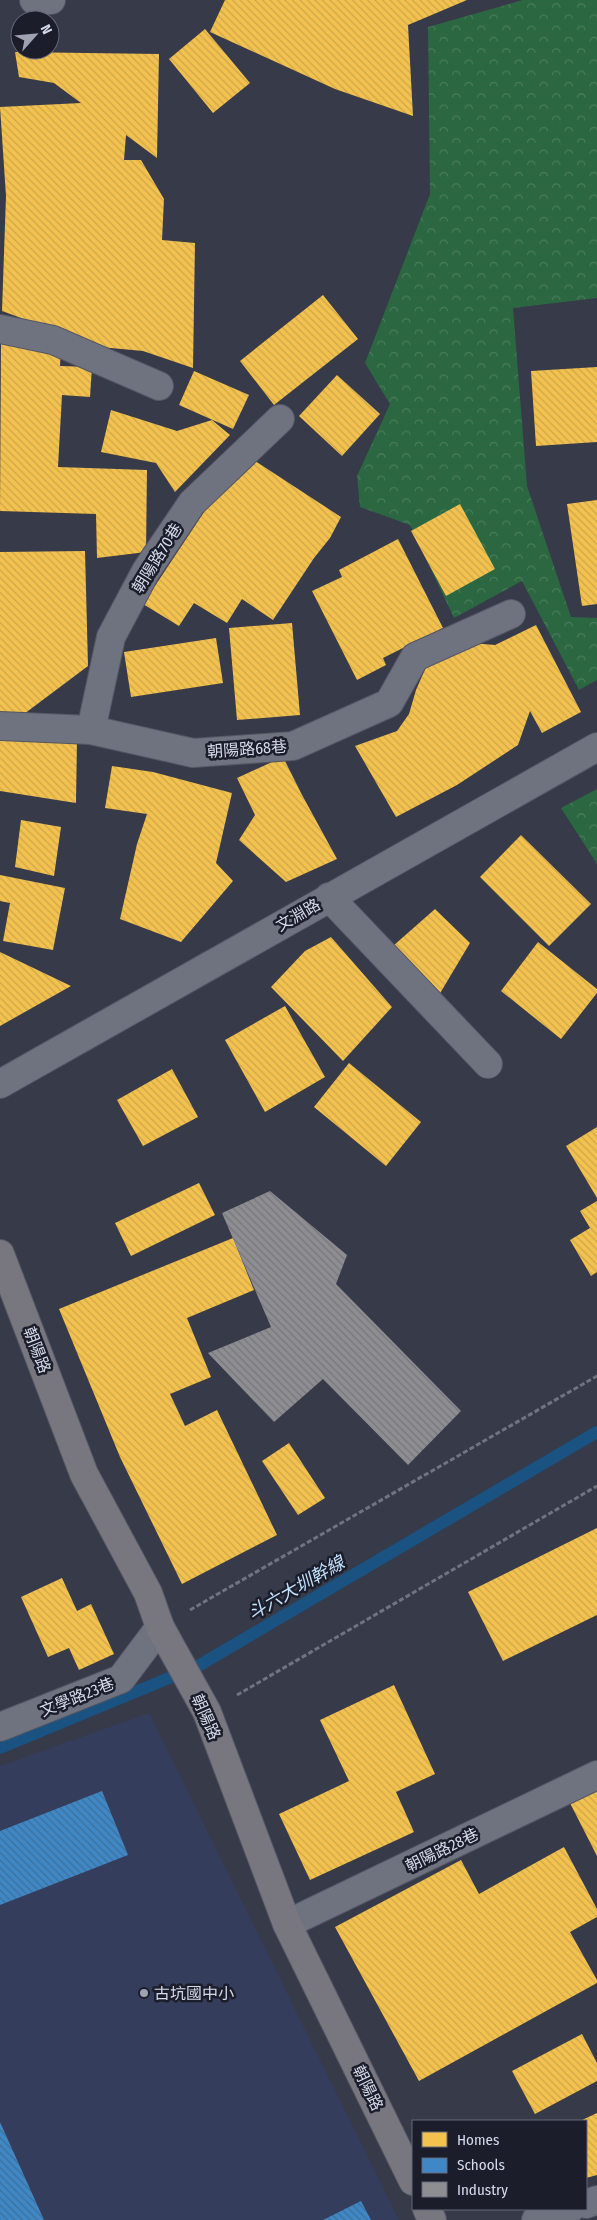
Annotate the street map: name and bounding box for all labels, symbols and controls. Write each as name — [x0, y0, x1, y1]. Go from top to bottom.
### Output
north arrow — [10, 10, 60, 60]
text: N — [37, 22, 56, 37]
street label: 朝陽路70巷 — [128, 520, 186, 596]
street label: 朝陽路68巷 — [206, 737, 288, 761]
street label: 文淵路 — [272, 895, 324, 935]
street label: 朝陽路 — [20, 1324, 54, 1376]
water label: 斗六大圳幹線 — [244, 1550, 350, 1625]
street label: 文學路23巷 — [37, 1674, 117, 1720]
street label: 朝陽路 — [188, 1691, 224, 1743]
street label: 朝陽路28巷 — [402, 1824, 482, 1876]
place label: 古坑國中小 — [154, 1984, 234, 2003]
marker: 古坑國中小 — [138, 1987, 150, 1999]
street label: 朝陽路 — [349, 2062, 387, 2114]
legend — [412, 2120, 587, 2210]
text: Homes — [457, 2131, 499, 2149]
text: Schools — [457, 2156, 505, 2174]
text: Industry — [457, 2181, 508, 2199]

